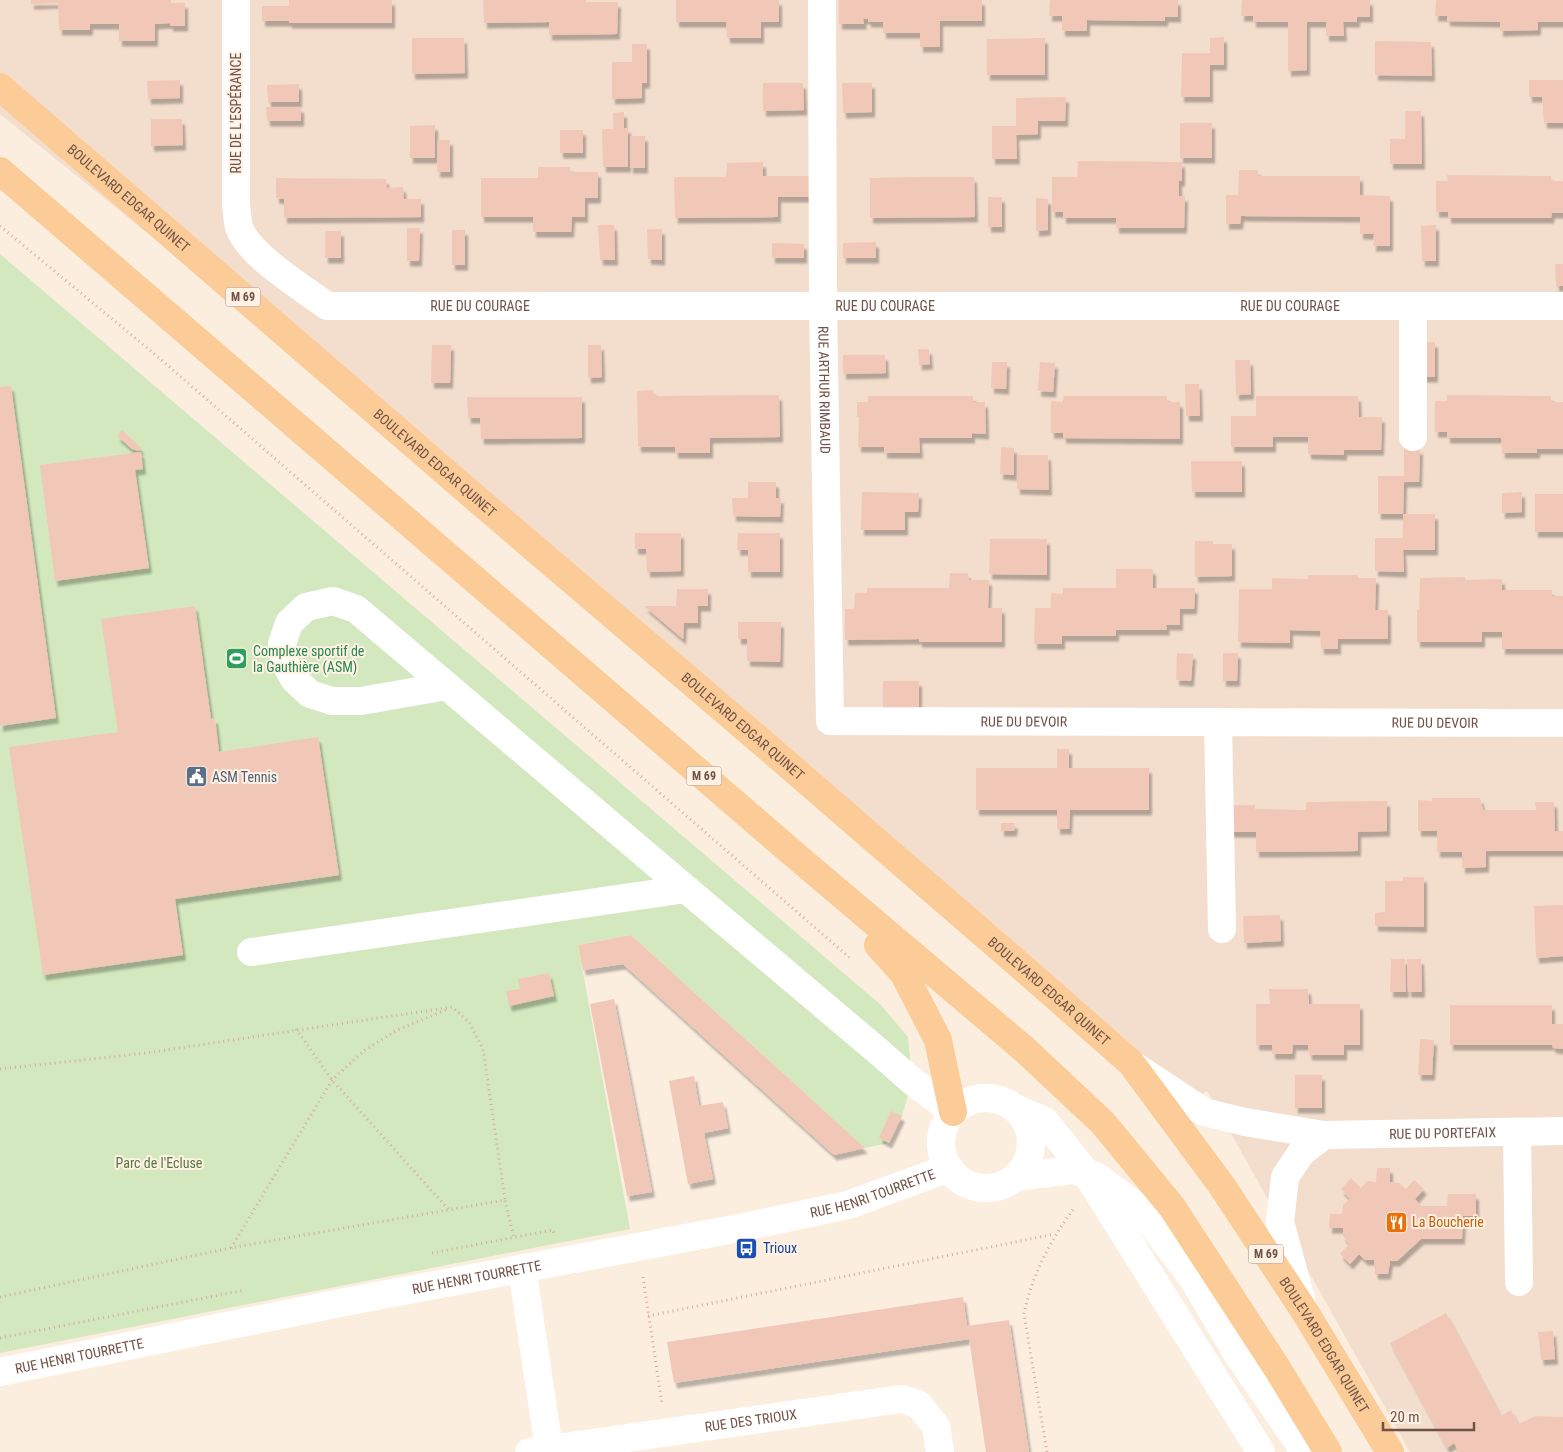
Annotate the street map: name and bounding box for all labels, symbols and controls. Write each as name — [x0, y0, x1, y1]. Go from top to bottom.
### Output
street label: RUE DE L'ESPÉRANCE — [227, 53, 244, 173]
street label: BOULEVARD EDGAR QUINET — [64, 141, 193, 255]
road number: M 69 — [226, 288, 260, 306]
street label: RUE DU COURAGE — [430, 298, 530, 314]
street label: RUE DU COURAGE — [835, 298, 935, 314]
street label: RUE DU COURAGE — [1240, 298, 1340, 314]
street label: RUE ARTHUR RIMBAUD — [815, 326, 833, 454]
street label: BOULEVARD EDGAR QUINET — [371, 406, 500, 520]
place label: Complexe sportif de la Gauthière (ASM) — [253, 643, 365, 676]
sports icon: Complexe sportif de la Gauthière (ASM) — [225, 647, 249, 671]
street label: BOULEVARD EDGAR QUINET — [678, 669, 807, 783]
street label: RUE DU DEVOIR — [981, 713, 1068, 730]
street label: RUE DU DEVOIR — [1392, 715, 1479, 731]
public building icon: ASM Tennis — [184, 765, 208, 789]
road number: M 69 — [686, 766, 722, 786]
place label: ASM Tennis — [212, 769, 277, 785]
street label: BOULEVARD EDGAR QUINET — [985, 934, 1113, 1049]
street label: RUE DU PORTEFAIX — [1389, 1124, 1496, 1142]
park label: Parc de l'Ecluse — [116, 1155, 203, 1171]
street label: RUE HENRI TOURRETTE — [808, 1166, 937, 1221]
restaurant icon: La Boucherie — [1384, 1210, 1408, 1234]
place label: La Boucherie — [1412, 1214, 1484, 1230]
bus stop icon: Trioux — [735, 1236, 759, 1260]
place label: Trioux — [763, 1240, 797, 1256]
road number: M 69 — [1248, 1244, 1284, 1264]
street label: RUE HENRI TOURRETTE — [411, 1257, 542, 1297]
street label: BOULEVARD EDGAR QUINET — [1276, 1274, 1372, 1416]
street label: RUE HENRI TOURRETTE — [14, 1335, 145, 1377]
scale bar — [1383, 1400, 1474, 1432]
street label: RUE DES TRIOUX — [704, 1406, 798, 1435]
text: 20 m — [1390, 1408, 1420, 1426]

